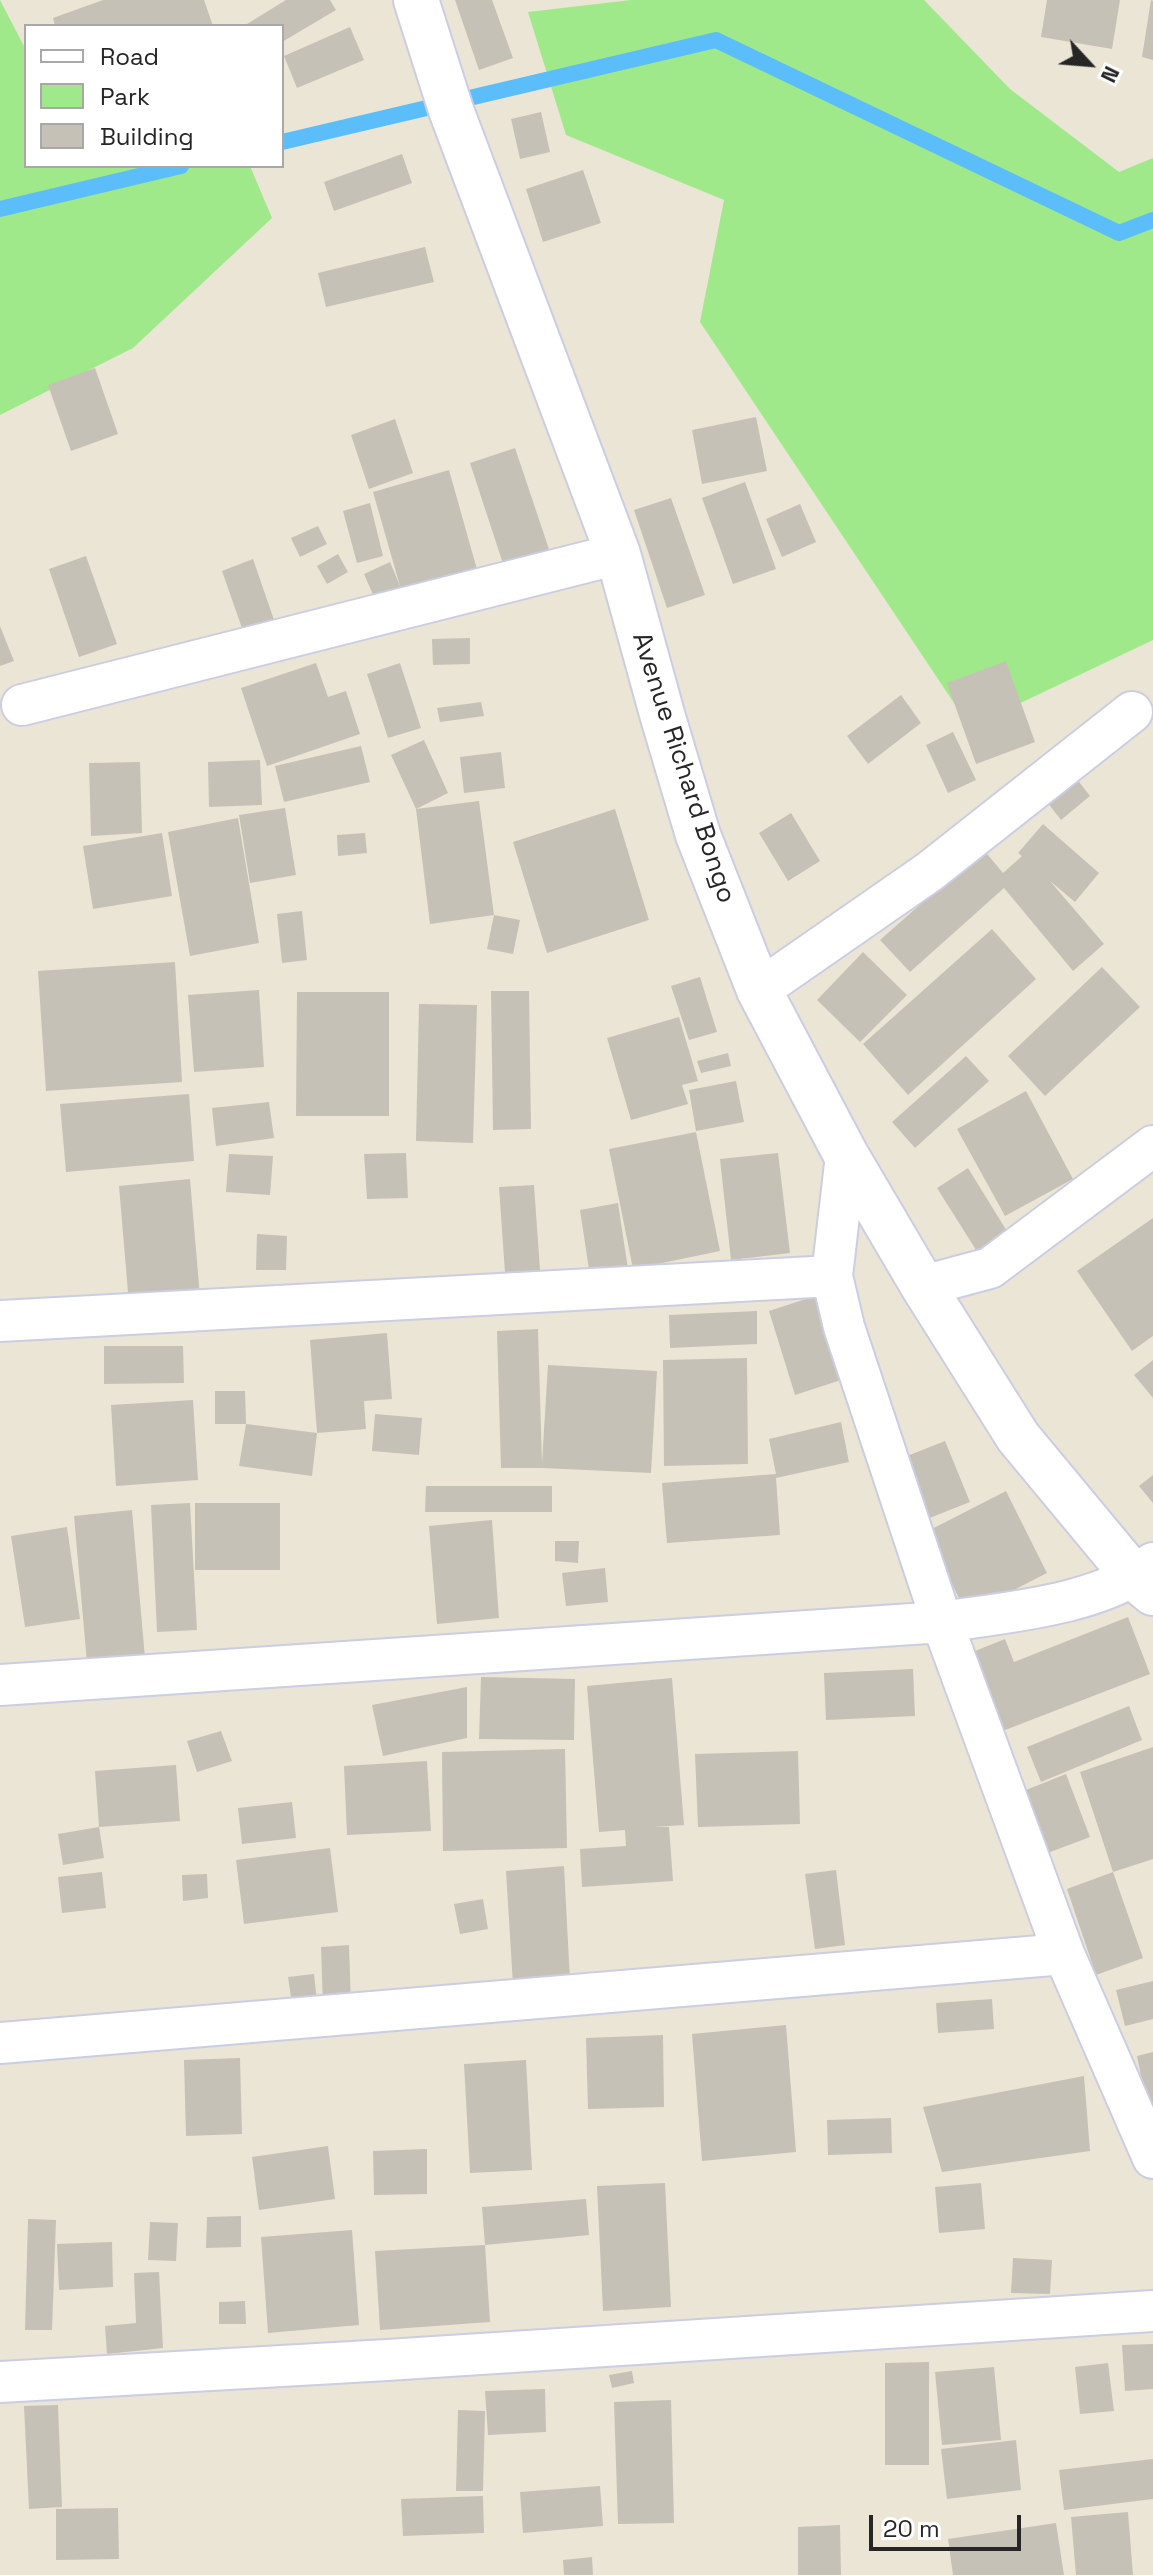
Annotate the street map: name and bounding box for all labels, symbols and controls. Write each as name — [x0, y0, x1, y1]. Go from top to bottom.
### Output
legend — [24, 24, 284, 168]
north arrow — [1049, 24, 1129, 104]
text: Road — [100, 41, 159, 72]
text: N — [1095, 62, 1126, 87]
text: Park — [100, 81, 150, 112]
text: Building — [100, 121, 194, 152]
street label: Avenue Richard Bongo — [625, 629, 741, 907]
scale bar — [873, 2499, 1025, 2549]
text: 20 m — [883, 2513, 940, 2544]

